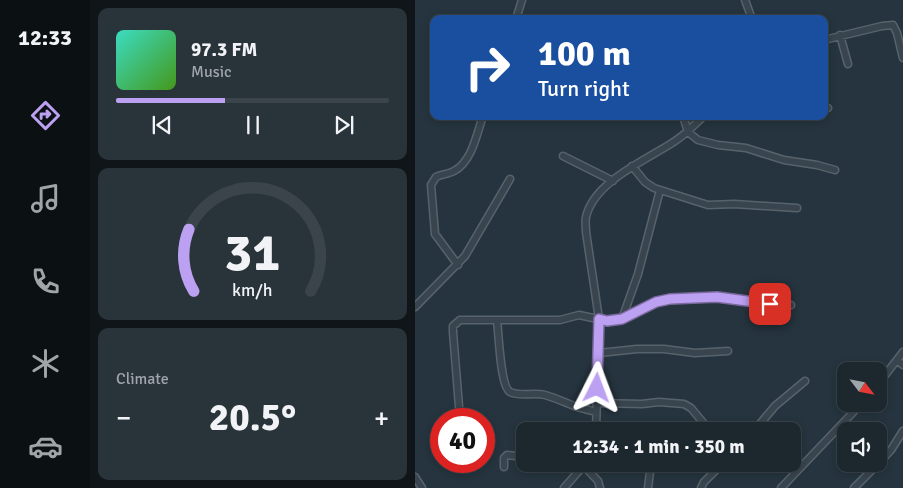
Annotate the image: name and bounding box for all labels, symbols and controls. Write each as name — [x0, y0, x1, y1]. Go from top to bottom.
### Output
text: 12:33 — [18, 24, 72, 51]
text: 100 m — [538, 32, 631, 75]
icon: right — [455, 35, 520, 100]
text: 97.3 FM — [191, 38, 257, 62]
text: Music — [191, 62, 232, 82]
text: Turn right — [538, 75, 630, 102]
icon: directions — [28, 98, 63, 133]
icon: previous — [148, 111, 176, 139]
icon: pause — [239, 111, 267, 139]
icon: next — [330, 111, 358, 139]
icon: music — [28, 181, 63, 216]
text: 31 — [224, 221, 281, 285]
icon: phone — [28, 264, 63, 299]
text: km/h — [232, 279, 273, 301]
pin — [749, 283, 791, 325]
icon: arrive — [756, 290, 784, 318]
icon: climate — [28, 346, 63, 381]
position arrow — [570, 361, 622, 413]
north arrow — [837, 362, 887, 412]
map controls — [837, 362, 887, 472]
text: Climate — [116, 369, 169, 389]
text: 20.5° — [209, 394, 296, 441]
text: − — [116, 401, 131, 435]
text: + — [374, 401, 389, 435]
speed limit sign: 40 — [430, 408, 495, 473]
button: sound — [837, 422, 887, 472]
icon: car — [28, 429, 63, 464]
text: 12:34 · 1 min · 350 m — [572, 435, 745, 459]

